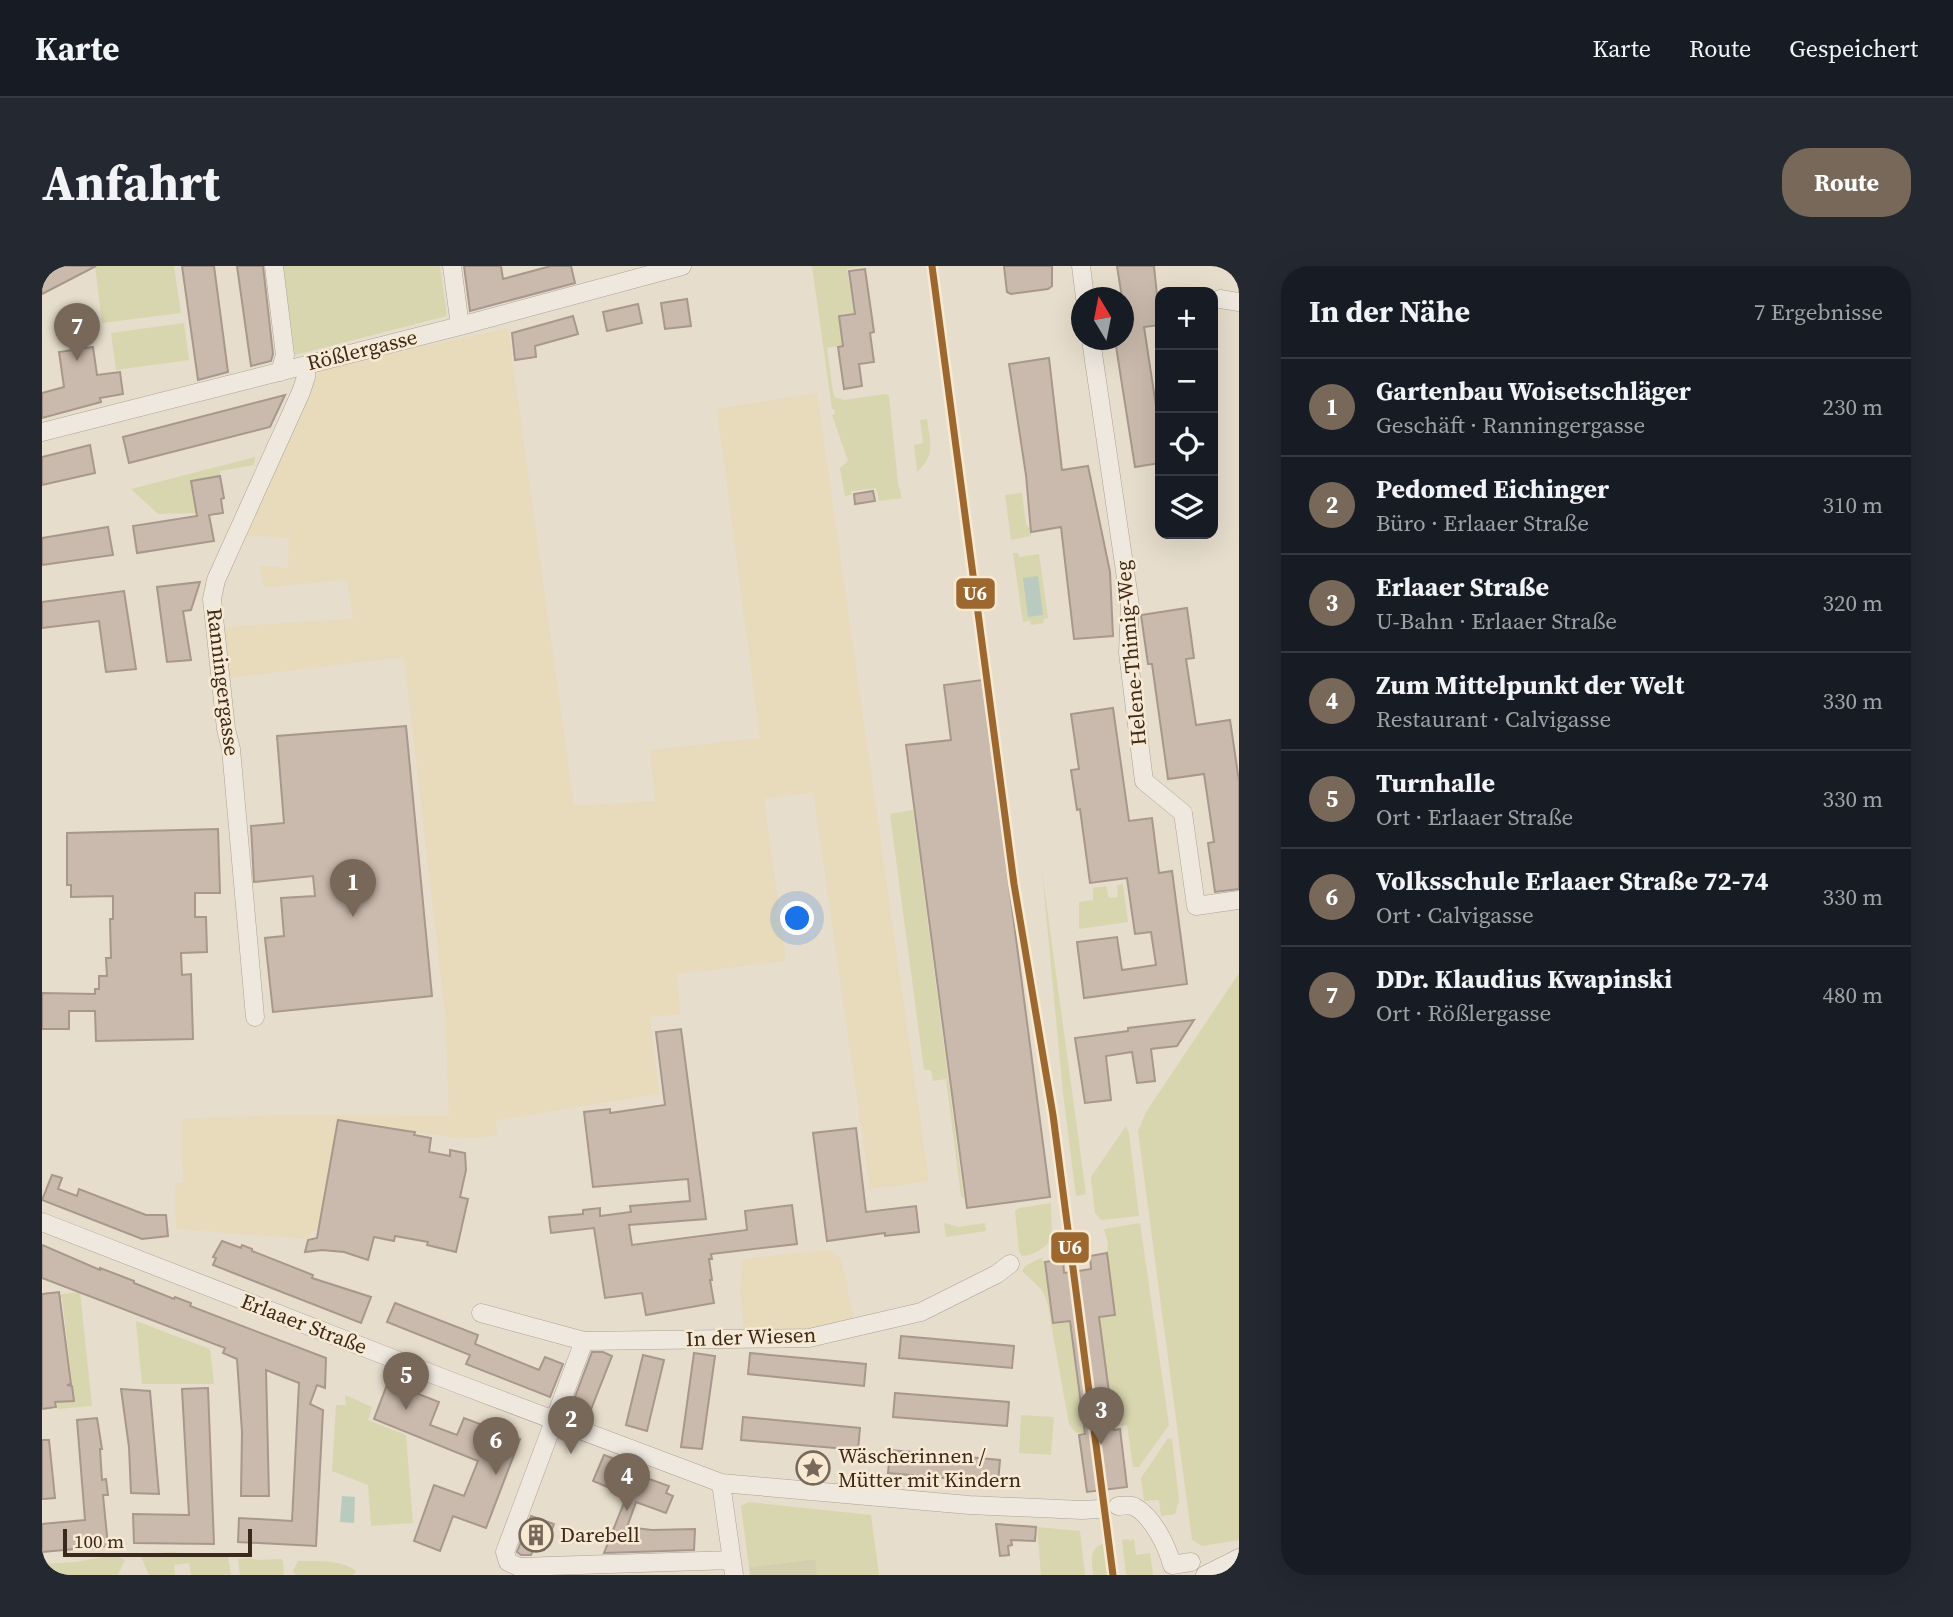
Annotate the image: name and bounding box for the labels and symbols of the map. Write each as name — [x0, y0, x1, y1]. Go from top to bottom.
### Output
north arrow — [1071, 287, 1134, 350]
pin: 7 — [54, 303, 100, 361]
street label: Rößlergasse — [304, 322, 420, 377]
street label: Helene-Thimig-Weg — [1108, 559, 1153, 747]
line badge: U6 — [955, 577, 996, 610]
text: U6 — [963, 580, 987, 606]
street label: Ranningergasse — [200, 606, 247, 758]
pin: 1 — [330, 859, 376, 917]
your location — [780, 901, 814, 935]
line badge: U6 — [1050, 1231, 1090, 1264]
text: U6 — [1058, 1234, 1082, 1260]
street label: Erlaaer Straße — [237, 1286, 371, 1361]
street label: In der Wiesen — [685, 1320, 817, 1353]
pin: 5 — [383, 1352, 429, 1410]
pin: 3 — [1078, 1387, 1124, 1445]
pin: 2 — [548, 1396, 594, 1454]
pin: 6 — [473, 1417, 519, 1475]
place label: Wäscherinnen / Mütter mit Kindern — [838, 1441, 1021, 1494]
place icon: Wäscherinnen / Mütter mit Kindern — [794, 1449, 832, 1487]
pin: 4 — [604, 1453, 650, 1511]
building icon: Darebell — [517, 1516, 555, 1554]
place label: Darebell — [560, 1520, 640, 1549]
scale bar — [63, 1526, 252, 1558]

